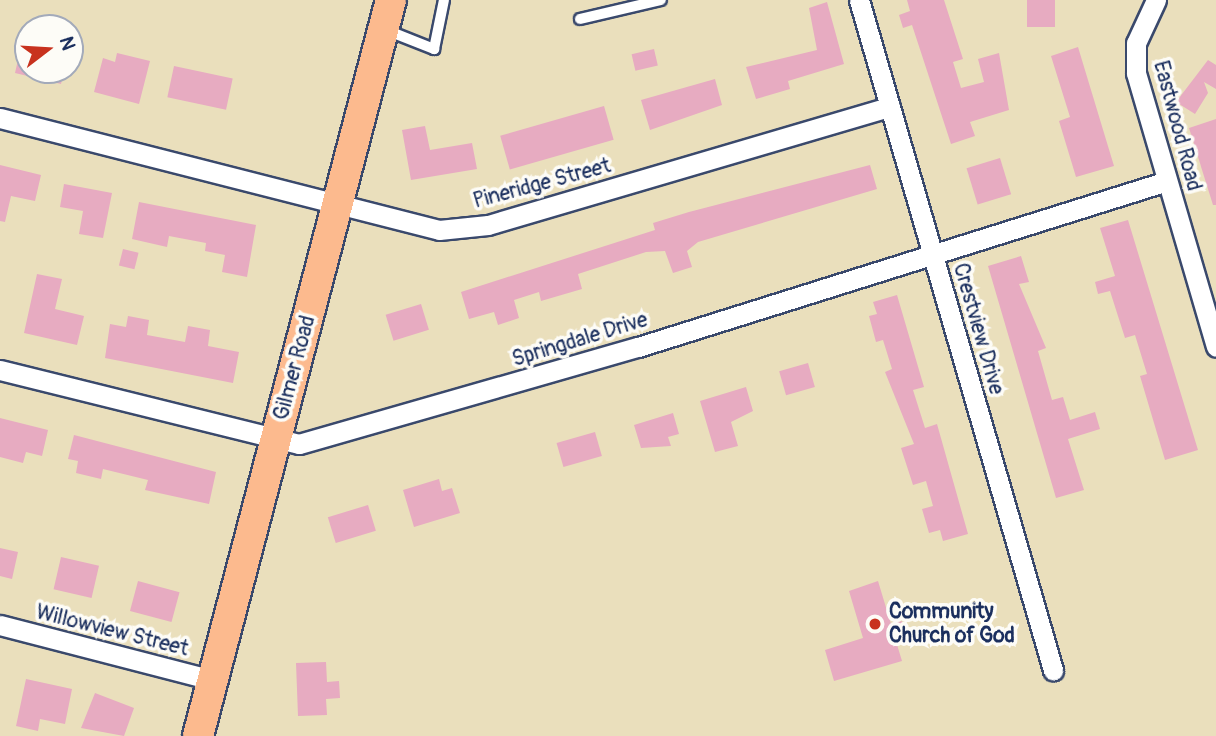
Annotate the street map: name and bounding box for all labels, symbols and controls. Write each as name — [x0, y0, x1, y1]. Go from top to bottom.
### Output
north arrow — [14, 14, 84, 84]
text: N — [54, 34, 81, 53]
street label: Eastwood Road — [1148, 58, 1206, 194]
street label: Pineridge Street — [471, 154, 613, 214]
street label: Crestview Drive — [947, 260, 1009, 398]
street label: Springdale Drive — [509, 307, 651, 373]
street label: Gilmer Road — [269, 313, 321, 423]
place label: Community Church of God — [889, 599, 1015, 649]
street label: Willowview Street — [33, 600, 191, 662]
marker: Community Church of God — [867, 616, 883, 632]

